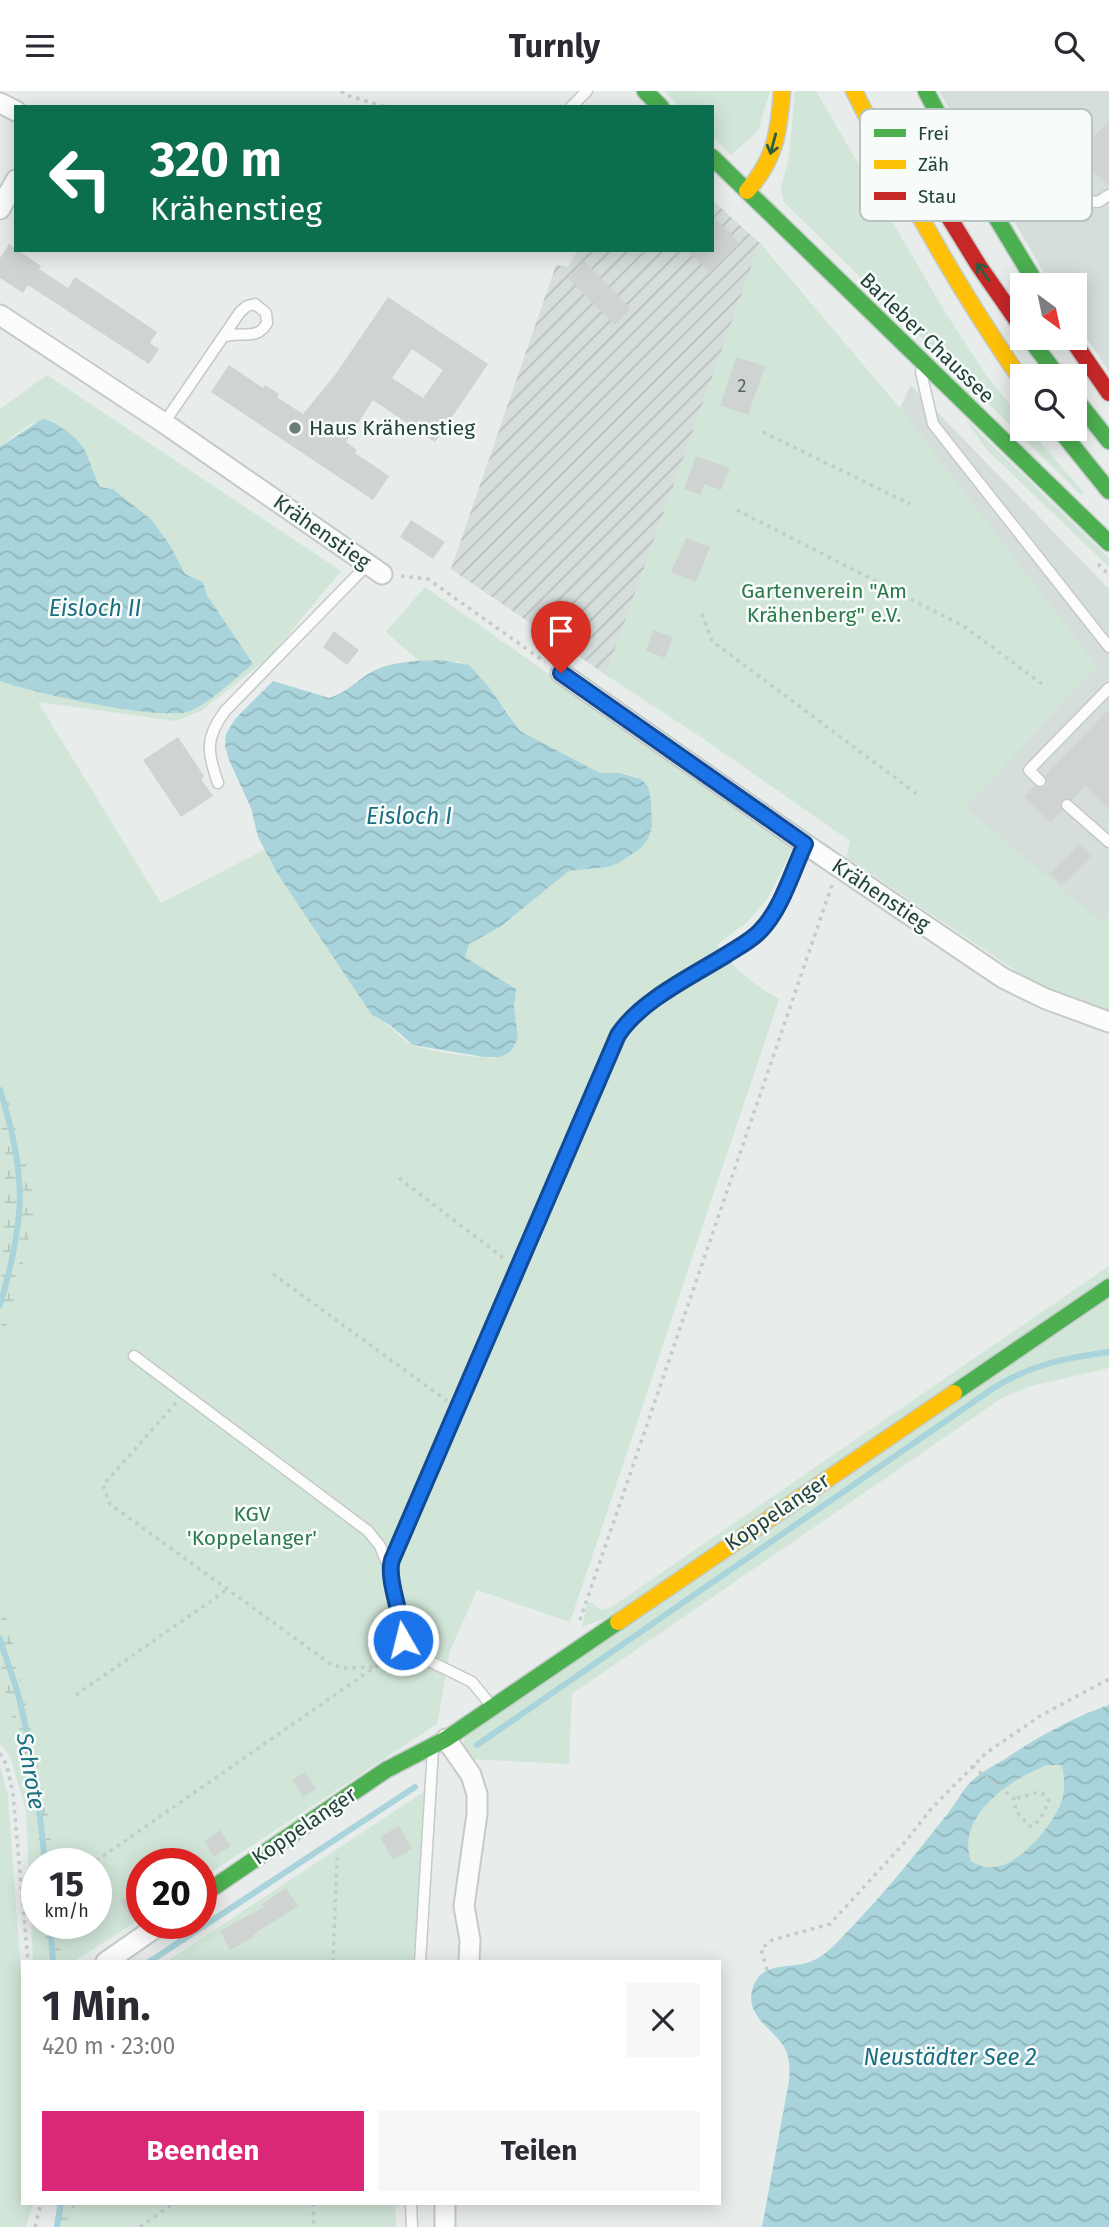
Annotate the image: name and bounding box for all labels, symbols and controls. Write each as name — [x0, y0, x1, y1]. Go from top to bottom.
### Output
icon: menu — [21, 27, 59, 65]
text: Turnly — [509, 27, 600, 65]
icon: search — [1050, 27, 1088, 65]
legend — [860, 109, 1092, 221]
text: Frei — [918, 122, 949, 145]
text: 320 m — [150, 130, 282, 189]
one-way arrow — [766, 132, 779, 155]
icon: left — [35, 133, 126, 224]
text: Zäh — [918, 153, 949, 176]
text: Stau — [918, 185, 956, 208]
text: Krähenstieg — [150, 190, 322, 228]
one-way arrow — [976, 263, 990, 282]
street label: Barleber Chaussee — [854, 267, 1000, 409]
north arrow — [1010, 273, 1087, 350]
map controls — [1010, 273, 1087, 441]
button: search — [1010, 364, 1087, 441]
house number: 2 — [738, 375, 747, 397]
place label: Haus Krähenstieg — [309, 415, 475, 441]
marker: Haus Krähenstieg — [287, 420, 303, 436]
street label: Krähenstieg — [268, 489, 376, 575]
park label: Gartenverein "Am Krähenberg" e.V. — [741, 578, 907, 628]
water label: Eisloch II — [49, 594, 141, 622]
pin — [531, 601, 591, 673]
icon: arrive — [542, 612, 580, 650]
water label: Eisloch I — [366, 802, 452, 830]
street label: Krähenstieg — [827, 853, 935, 937]
street label: Koppelanger — [720, 1467, 834, 1557]
park label: KGV 'Koppelanger' — [187, 1501, 317, 1551]
position arrow — [366, 1603, 440, 1677]
water label: Schrote — [10, 1729, 52, 1812]
street label: Koppelanger — [247, 1781, 361, 1871]
speed limit sign: 20 — [126, 1848, 217, 1939]
text: 15 — [49, 1863, 84, 1905]
text: km/h — [44, 1900, 89, 1922]
text: 1 Min. — [42, 1981, 151, 2031]
button: close — [626, 1983, 700, 2057]
text: 420 m · 23:00 — [42, 2032, 175, 2060]
water label: Neustädter See 2 — [863, 2043, 1037, 2071]
button: Beenden — [42, 2111, 364, 2191]
button: Teilen — [378, 2111, 700, 2191]

